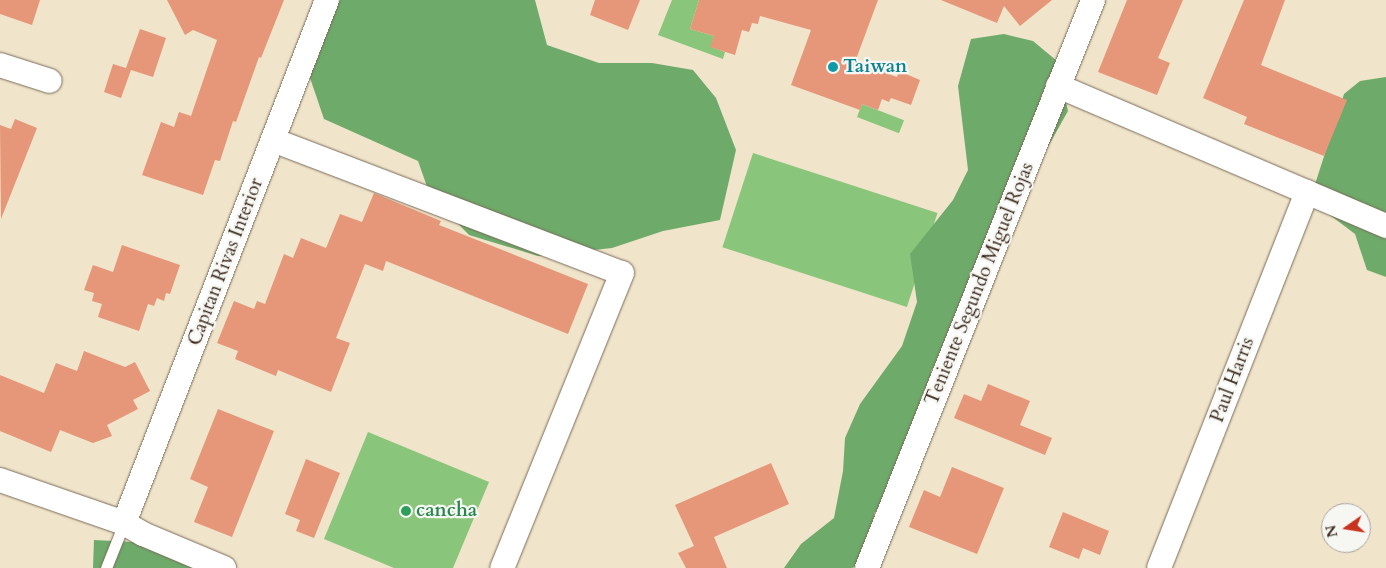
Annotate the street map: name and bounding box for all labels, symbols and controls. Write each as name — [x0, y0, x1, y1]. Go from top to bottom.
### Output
place label: Taiwan — [843, 56, 907, 78]
marker: Taiwan — [827, 61, 839, 73]
street label: Teniente Segundo Miguel Rojas — [921, 159, 1039, 409]
street label: Capitan Rivas Interior — [184, 175, 268, 349]
street label: Paul Harris — [1206, 334, 1260, 426]
place label: cancha — [416, 500, 477, 522]
north arrow — [1321, 503, 1371, 553]
marker: cancha — [400, 505, 412, 517]
text: N — [1321, 523, 1342, 539]

